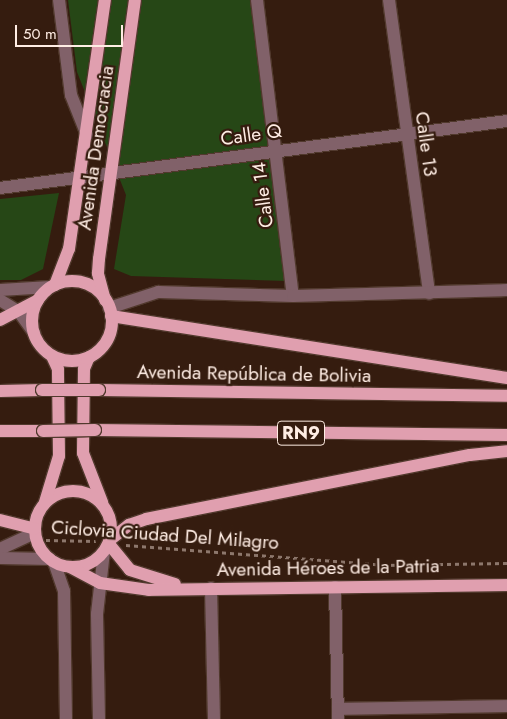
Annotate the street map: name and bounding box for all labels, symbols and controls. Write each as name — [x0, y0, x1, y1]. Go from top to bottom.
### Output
scale bar — [18, 15, 125, 47]
text: 50 m — [23, 23, 57, 45]
street label: Avenida Democracia — [73, 64, 119, 232]
street label: Calle 13 — [410, 110, 442, 178]
street label: Calle Q — [219, 119, 283, 151]
street label: Calle 14 — [248, 161, 278, 229]
street label: Avenida República de Bolivia — [137, 361, 371, 387]
road number: RN9 — [276, 418, 326, 448]
street label: Ciclovia Ciudad Del Milagro — [50, 516, 280, 554]
street label: Avenida Héroes de la Patria — [216, 555, 440, 581]

